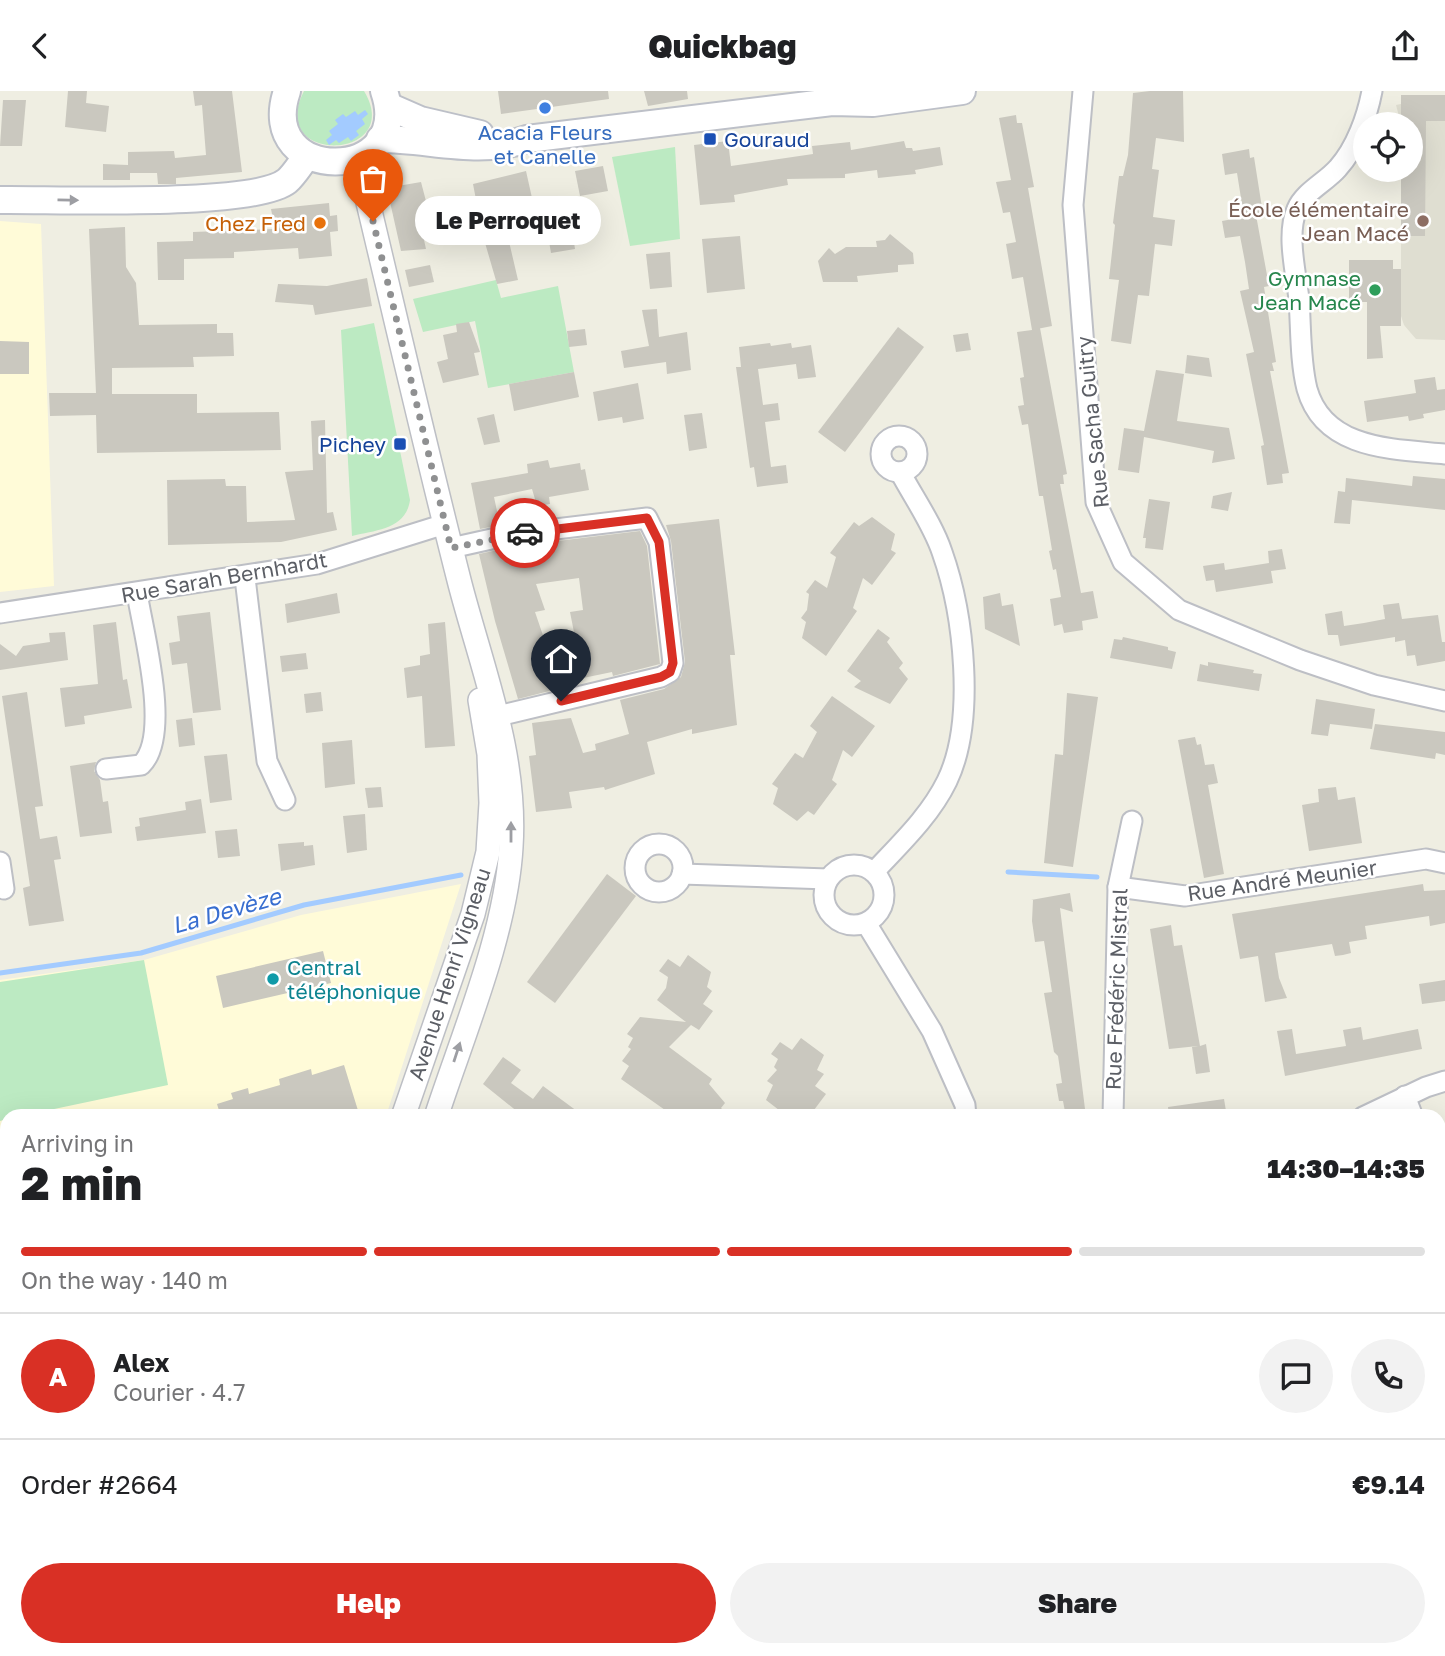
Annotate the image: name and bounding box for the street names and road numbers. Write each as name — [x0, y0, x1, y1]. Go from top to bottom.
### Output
street label: Rue Sacha Guitry — [1070, 334, 1114, 509]
street label: Rue Sarah Bernhardt — [119, 546, 329, 608]
street label: Rue André Meunier — [1186, 854, 1378, 906]
street label: Avenue Henri Vigneau — [402, 865, 496, 1083]
street label: Rue Frédéric Mistral — [1099, 888, 1133, 1090]

